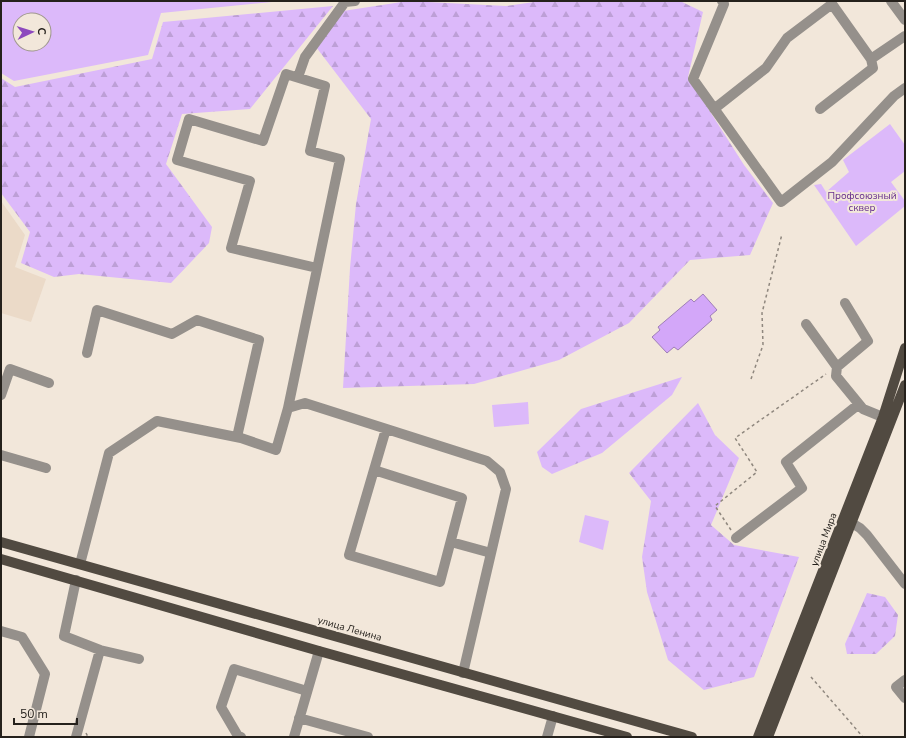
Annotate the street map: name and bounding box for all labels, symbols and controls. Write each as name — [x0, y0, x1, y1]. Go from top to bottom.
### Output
north arrow — [12, 12, 52, 52]
text: С — [34, 27, 49, 36]
park label: Профсоюзный сквер — [827, 189, 897, 215]
street label: улица Мира — [807, 511, 841, 568]
street label: улица Ленина — [316, 613, 384, 645]
scale bar — [14, 700, 77, 726]
text: 50 m — [20, 706, 48, 722]

